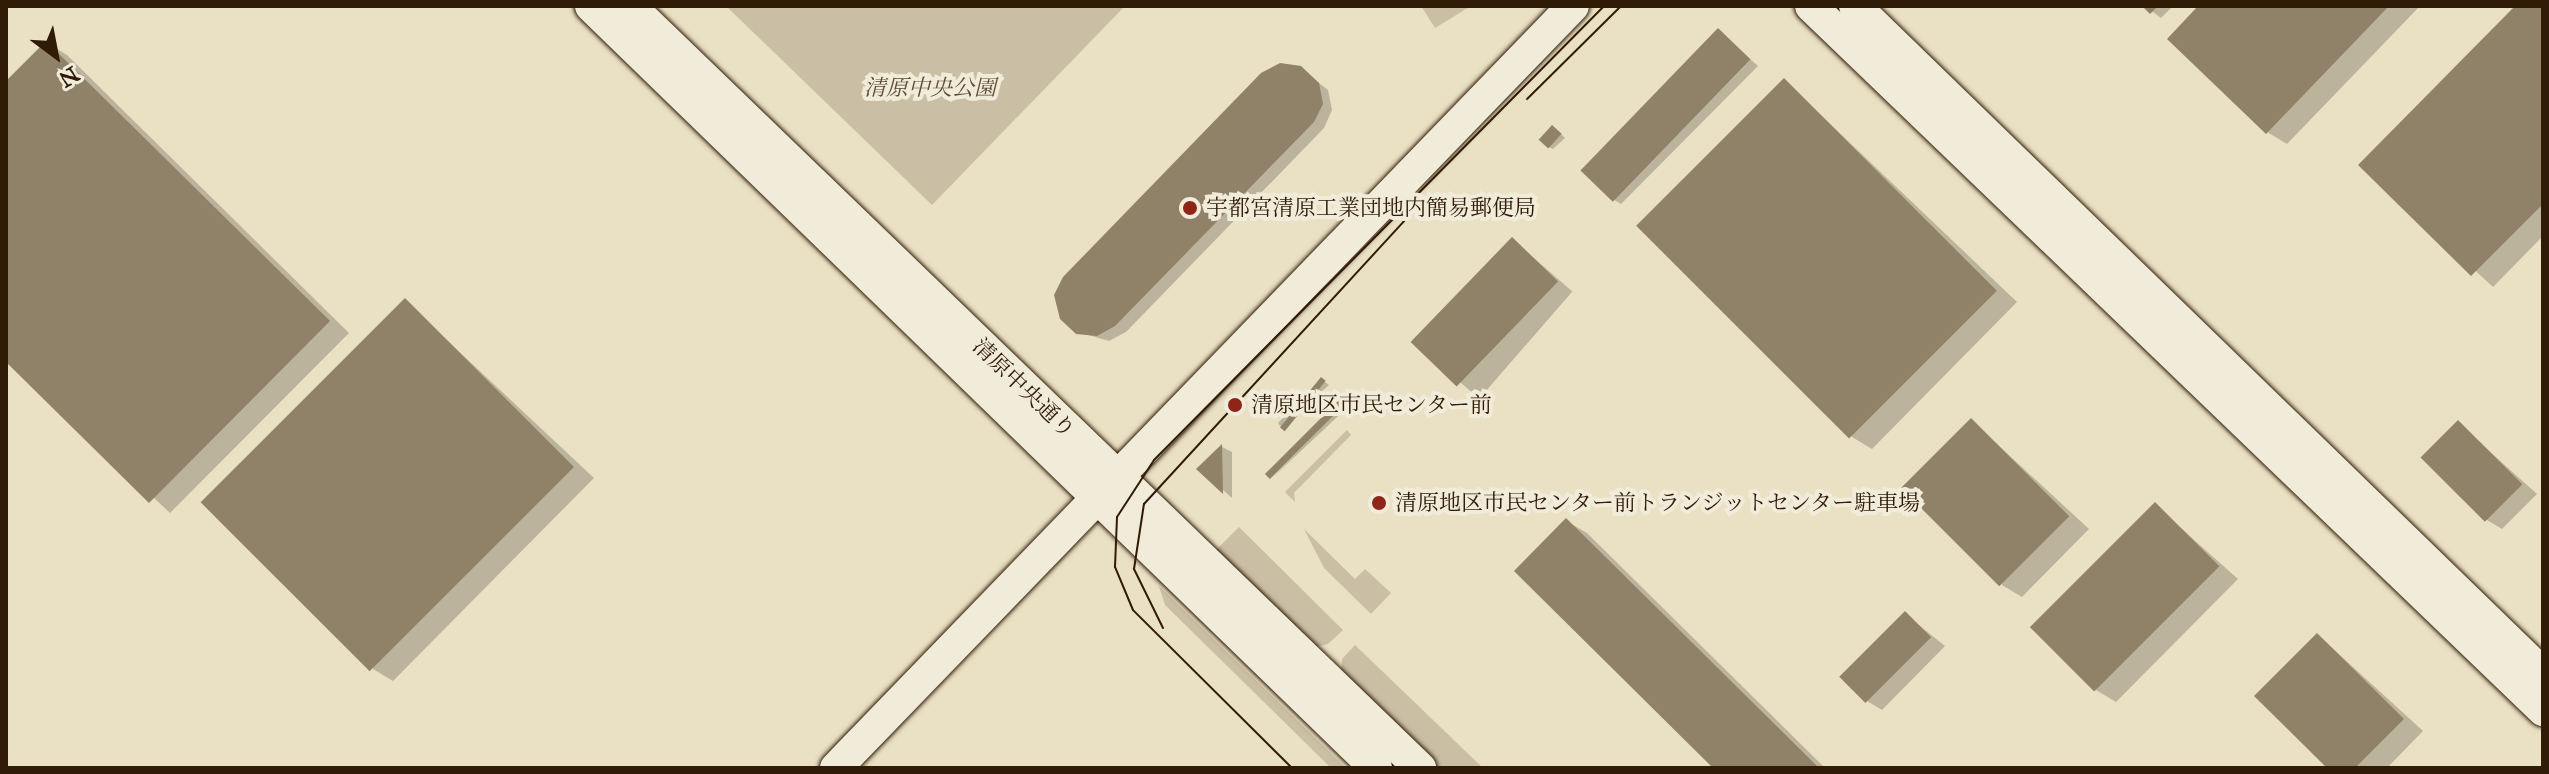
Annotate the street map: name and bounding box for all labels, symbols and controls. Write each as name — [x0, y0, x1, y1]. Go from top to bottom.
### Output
north arrow — [16, 16, 96, 96]
text: N — [54, 60, 84, 93]
park label: 清原中央公園 — [864, 75, 996, 101]
place label: 宇都宮清原工業団地内簡易郵便局 — [1206, 195, 1536, 221]
marker: 宇都宮清原工業団地内簡易郵便局 — [1181, 199, 1199, 217]
street label: 清原中央通り — [967, 333, 1081, 443]
place label: 清原地区市民センター前 — [1251, 392, 1493, 418]
marker: 清原地区市民センター前 — [1226, 396, 1244, 414]
place label: 清原地区市民センター前トランジットセンター駐車場 — [1395, 490, 1923, 516]
marker: 清原地区市民センター前トランジットセンター駐車場 — [1370, 494, 1388, 512]

